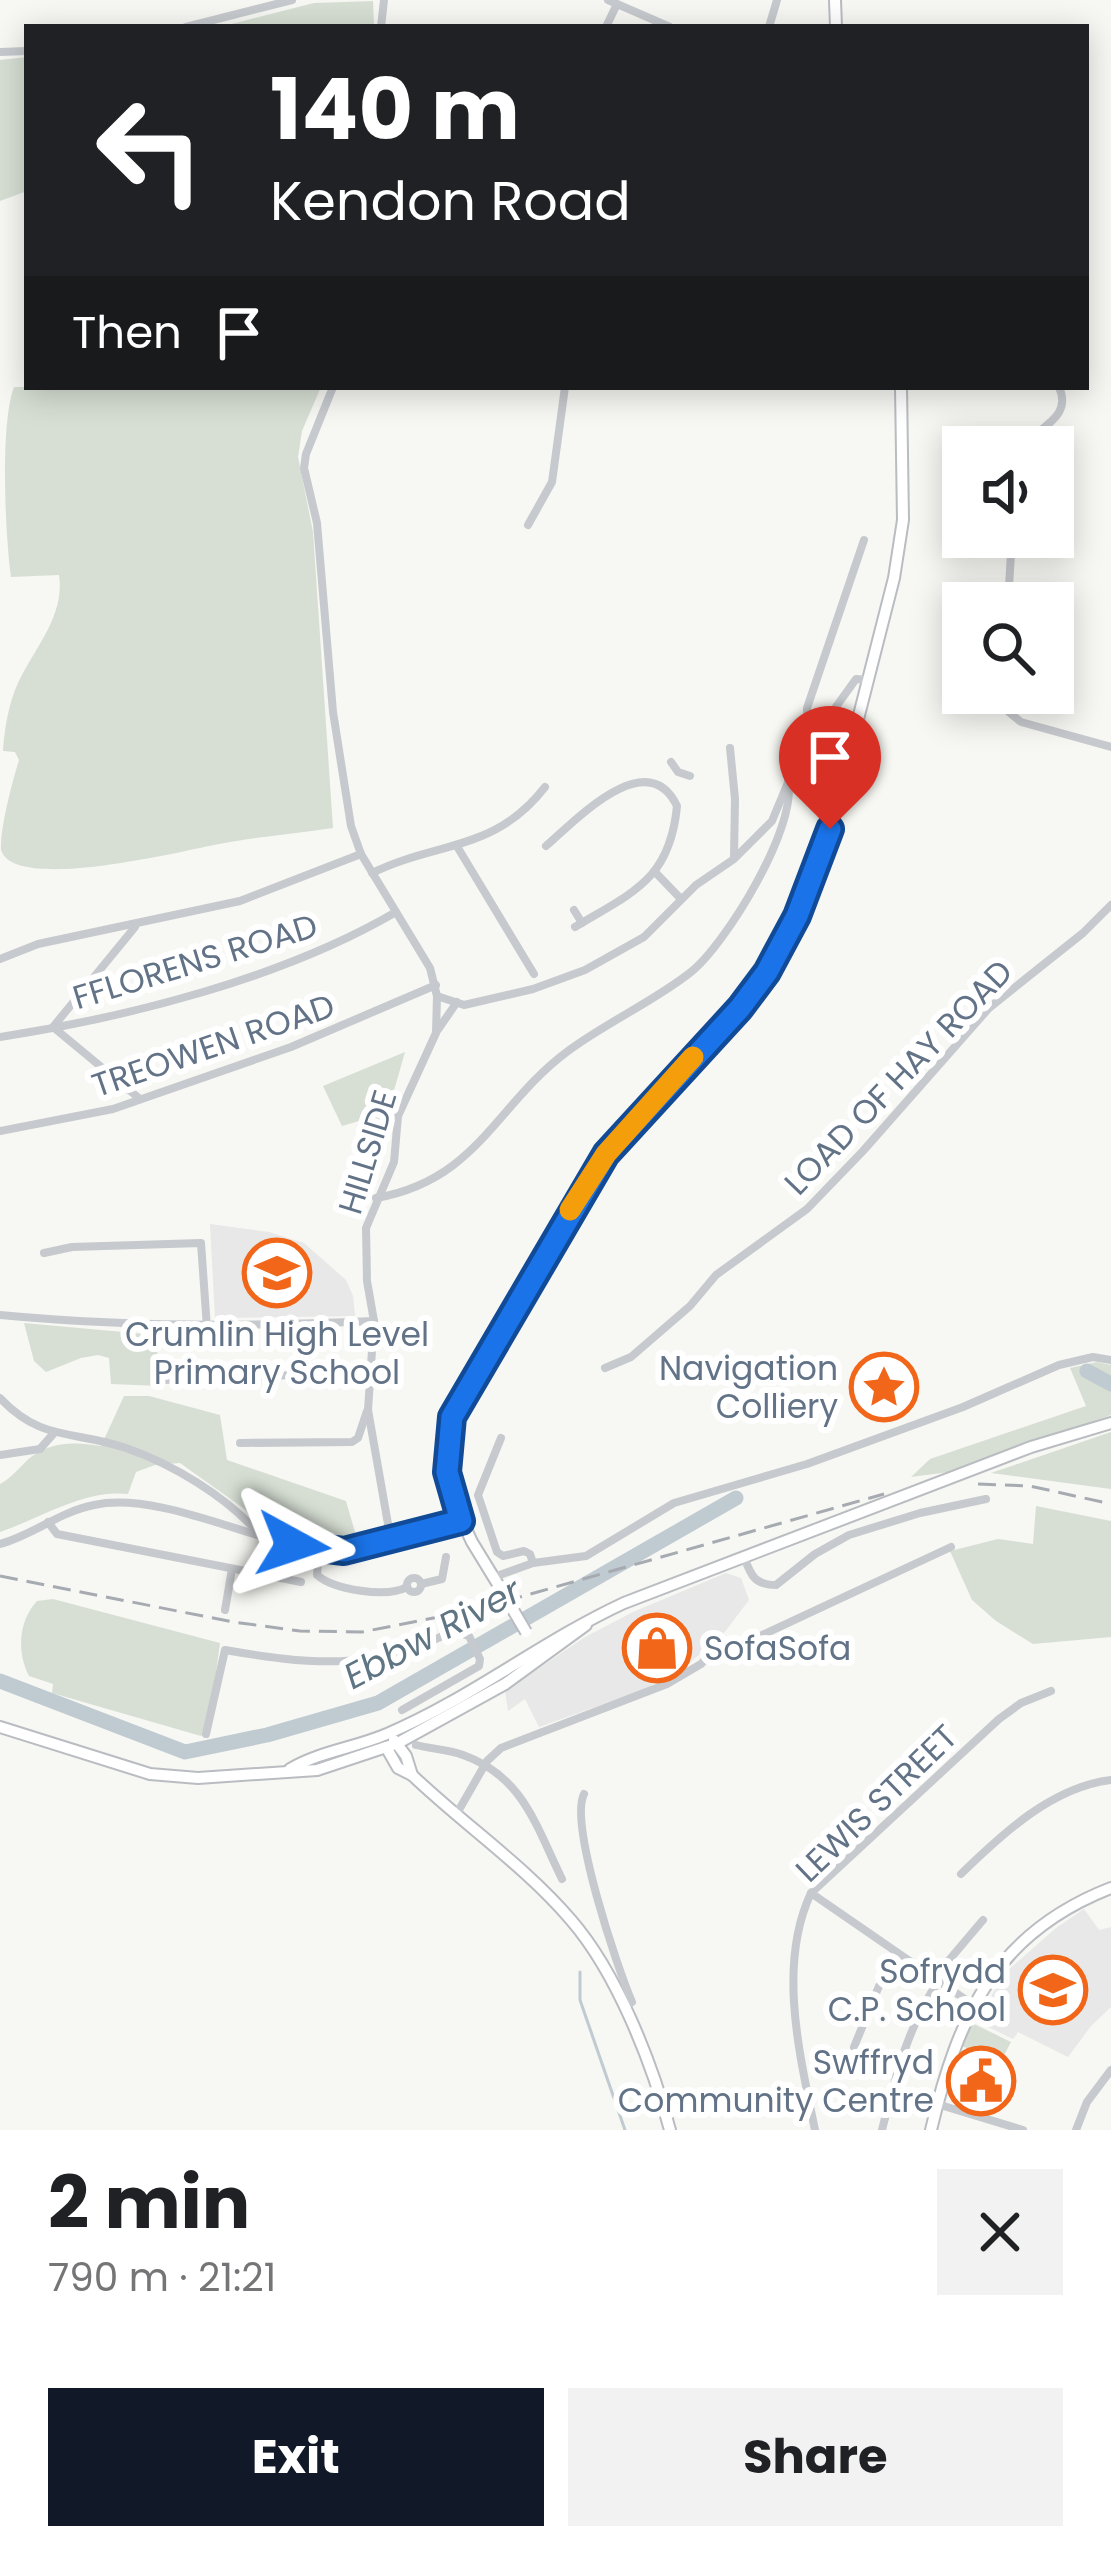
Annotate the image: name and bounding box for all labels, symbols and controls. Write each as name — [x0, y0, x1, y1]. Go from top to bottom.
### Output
text: 140 m — [270, 51, 520, 168]
icon: left — [72, 72, 228, 228]
text: Kendon Road — [270, 163, 631, 239]
icon: arrive — [206, 300, 272, 366]
text: Then — [72, 301, 182, 364]
map controls — [942, 426, 1074, 714]
button: sound — [942, 426, 1074, 558]
button: search — [942, 582, 1074, 714]
pin — [779, 706, 881, 829]
icon: arrive — [797, 724, 863, 790]
street label: FFLORENS ROAD — [67, 902, 323, 1021]
street label: LOAD OF HAY ROAD — [774, 949, 1023, 1205]
street label: TREOWEN ROAD — [86, 982, 341, 1109]
street label: HILLSIDE — [326, 1084, 409, 1220]
school or university icon: Crumlin High Level Primary School — [242, 1238, 312, 1308]
place label: Crumlin High Level Primary School — [125, 1311, 429, 1396]
place label: Navigation Colliery — [659, 1345, 838, 1430]
place icon: Navigation Colliery — [849, 1352, 919, 1422]
position arrow — [230, 1482, 356, 1608]
water label: Ebbw River — [335, 1565, 531, 1702]
shop icon: SofaSofa — [622, 1613, 692, 1683]
place label: SofaSofa — [704, 1625, 851, 1672]
street label: LEWIS STREET — [785, 1714, 968, 1893]
place label: Sofrydd C.P. School — [828, 1948, 1006, 2033]
school or university icon: Sofrydd C.P. School — [1018, 1955, 1088, 2025]
place label: Swffryd Community Centre — [618, 2039, 934, 2124]
public building icon: Swffryd Community Centre — [946, 2046, 1016, 2116]
text: 2 min — [48, 2152, 250, 2253]
button: close — [937, 2169, 1063, 2295]
text: 790 m · 21:21 — [48, 2250, 276, 2305]
button: Exit — [48, 2388, 544, 2526]
button: Share — [568, 2388, 1063, 2526]

